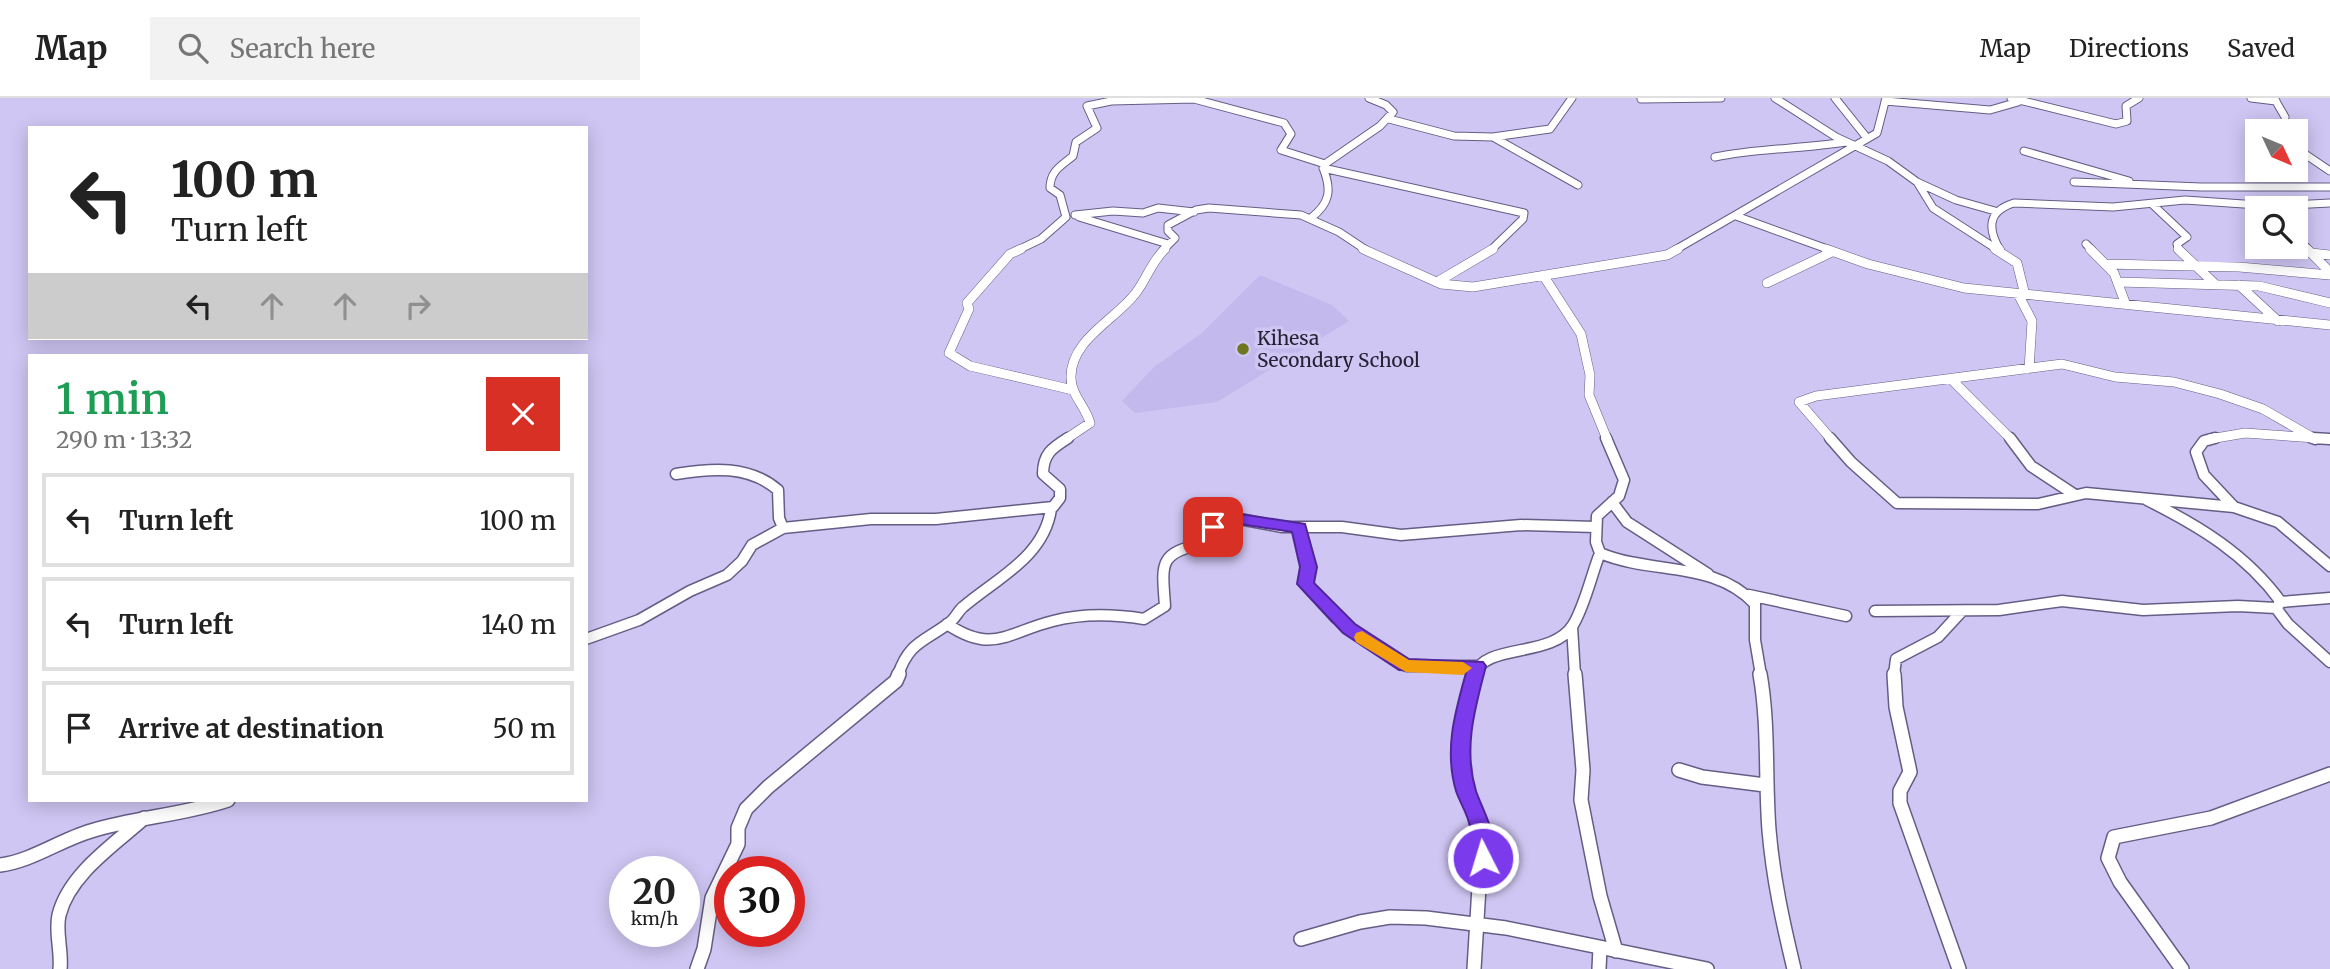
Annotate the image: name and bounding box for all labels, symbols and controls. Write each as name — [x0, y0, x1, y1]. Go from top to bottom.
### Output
search box — [150, 17, 640, 80]
text: Map — [35, 28, 108, 69]
icon: search — [174, 29, 212, 67]
text: Search here — [230, 32, 375, 65]
text: Map — [1980, 33, 2031, 64]
text: Directions — [2069, 33, 2189, 64]
text: Saved — [2227, 33, 2295, 64]
north arrow — [2245, 119, 2308, 182]
map controls — [2245, 119, 2308, 259]
text: 100 m — [171, 149, 318, 210]
icon: left — [56, 154, 147, 245]
button: search — [2245, 196, 2308, 259]
text: Turn left — [171, 210, 308, 250]
icon: left — [180, 287, 218, 325]
icon: ahead — [253, 287, 291, 325]
icon: ahead — [326, 287, 364, 325]
icon: right — [399, 287, 437, 325]
place label: Kihesa Secondary School — [1257, 326, 1420, 372]
marker: Kihesa Secondary School — [1235, 341, 1251, 357]
text: 1 min — [56, 373, 169, 425]
button: close — [486, 377, 560, 451]
text: 290 m · 13:32 — [56, 425, 192, 454]
pin — [1183, 497, 1243, 557]
icon: left — [60, 501, 98, 539]
text: Turn left — [119, 504, 233, 537]
text: 100 m — [480, 504, 556, 537]
icon: arrive — [1194, 508, 1232, 546]
icon: left — [60, 605, 98, 643]
text: Turn left — [119, 608, 233, 641]
text: 140 m — [481, 608, 556, 641]
icon: arrive — [60, 709, 98, 747]
text: Arrive at destination — [119, 712, 384, 745]
text: 50 m — [492, 712, 556, 745]
position arrow — [1446, 821, 1520, 895]
speed limit sign: 30 — [714, 856, 805, 947]
text: 20 — [633, 870, 676, 914]
text: km/h — [631, 907, 678, 930]

